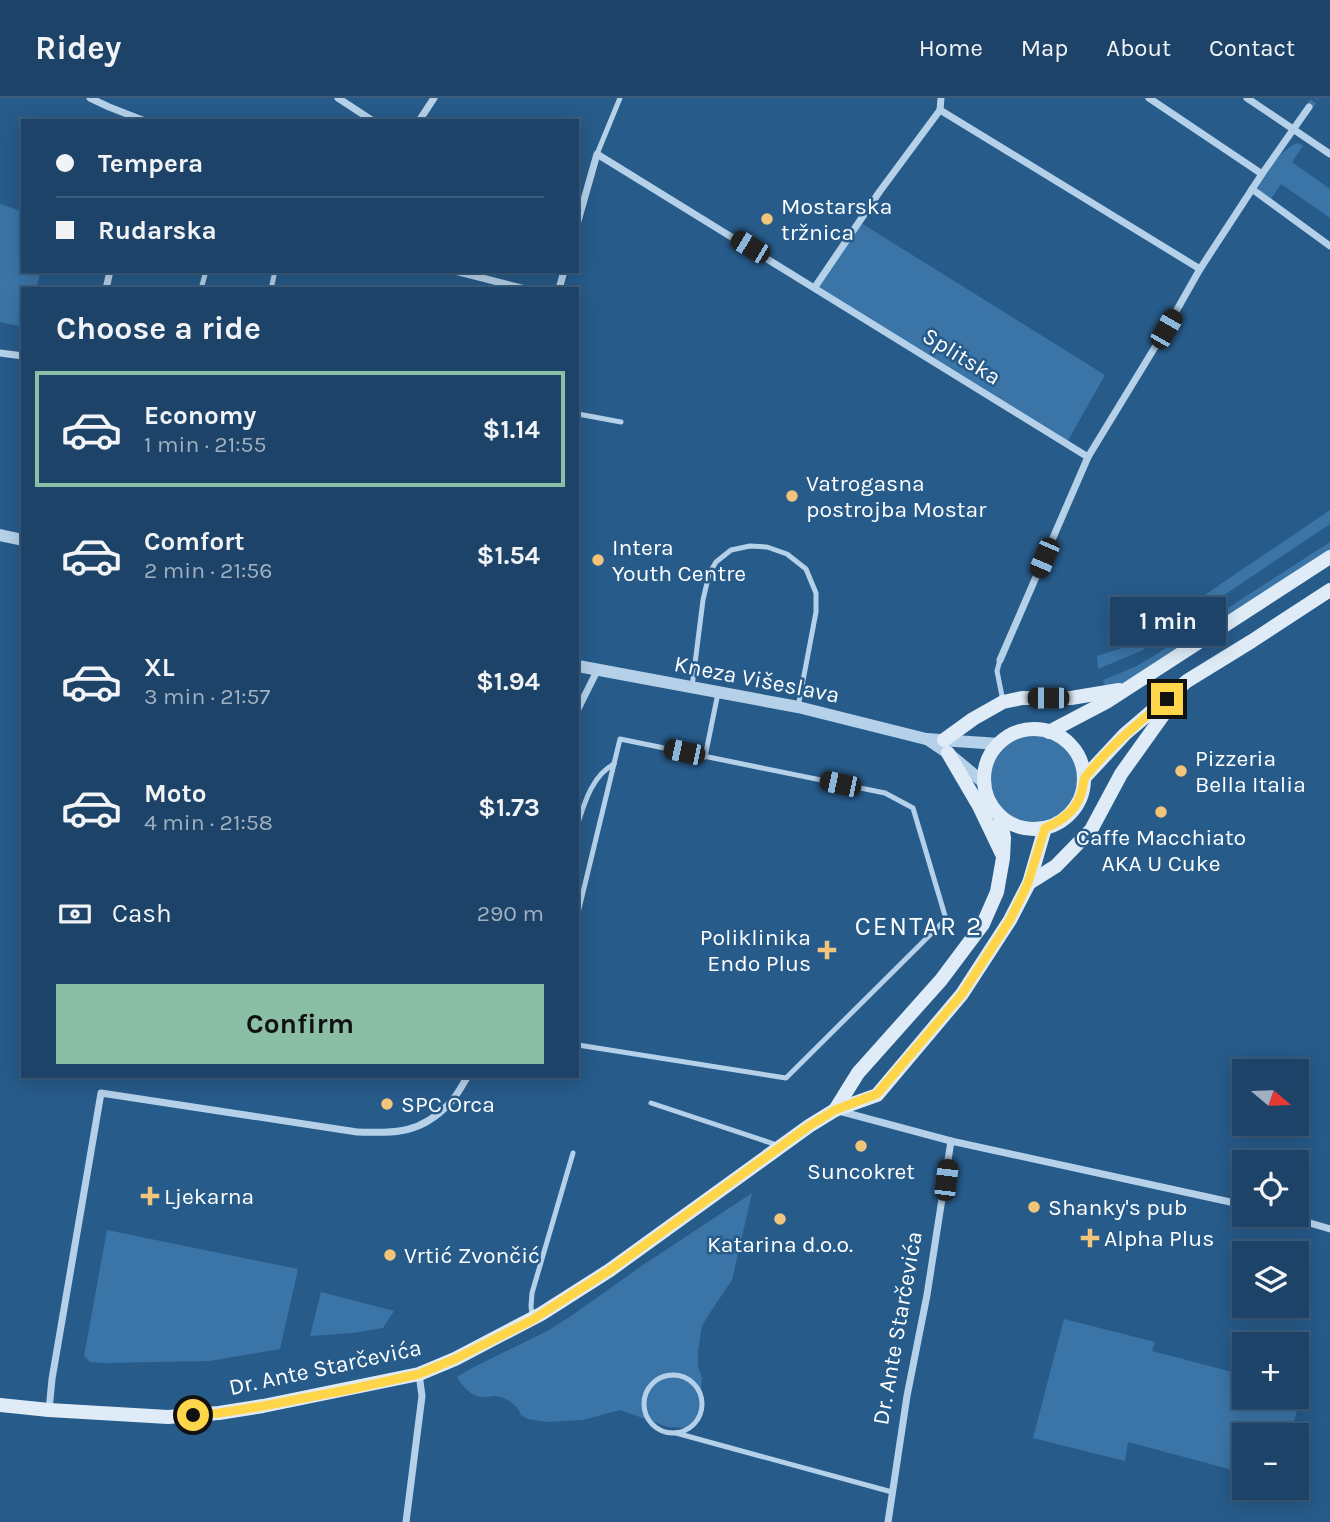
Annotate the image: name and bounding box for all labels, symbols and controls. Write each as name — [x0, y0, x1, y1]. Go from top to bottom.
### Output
text: Ridey — [35, 29, 121, 67]
text: Home — [919, 34, 983, 62]
text: Map — [1021, 34, 1068, 62]
text: About — [1106, 34, 1171, 62]
text: Contact — [1209, 34, 1295, 62]
text: Tempera — [98, 148, 203, 179]
place label: Mostarska tržnica — [781, 193, 892, 246]
marker: Mostarska tržnica — [759, 211, 775, 227]
text: Rudarska — [98, 215, 217, 246]
car — [727, 227, 774, 267]
car — [1147, 306, 1186, 352]
text: Choose a ride — [56, 310, 261, 347]
street label: Splitska — [918, 322, 1006, 391]
icon: car — [60, 398, 123, 461]
text: Economy — [144, 400, 256, 431]
text: $1.14 — [482, 414, 540, 445]
text: 1 min · 21:55 — [144, 431, 267, 458]
place label: Vatrogasna postrojba Mostar — [806, 470, 987, 523]
marker: Vatrogasna postrojba Mostar — [784, 488, 800, 504]
icon: car — [60, 524, 123, 587]
text: Comfort — [144, 526, 245, 557]
place label: Intera Youth Centre — [612, 534, 746, 587]
car — [1027, 535, 1062, 581]
text: $1.54 — [477, 540, 540, 571]
marker: Intera Youth Centre — [590, 552, 606, 568]
text: 2 min · 21:56 — [144, 557, 272, 584]
callout: 1 min — [1109, 598, 1225, 646]
text: 1 min — [1139, 608, 1197, 635]
icon: car — [60, 650, 123, 713]
street label: Kneza Višeslava — [672, 650, 842, 709]
text: XL — [144, 652, 175, 683]
text: $1.94 — [476, 666, 540, 697]
text: 3 min · 21:57 — [144, 683, 270, 710]
route end — [1151, 683, 1183, 715]
car — [1028, 688, 1070, 709]
car — [662, 737, 707, 767]
place label: Pizzeria Bella Italia — [1195, 745, 1306, 798]
marker: Pizzeria Bella Italia — [1173, 763, 1189, 779]
car — [818, 769, 863, 799]
icon: car — [60, 776, 123, 839]
text: Moto — [144, 778, 206, 809]
text: $1.73 — [478, 792, 540, 823]
marker: Caffe Macchiato AKA U Cuke — [1153, 804, 1169, 820]
text: 4 min · 21:58 — [144, 809, 273, 836]
place label: Caffe Macchiato AKA U Cuke — [1076, 824, 1246, 877]
icon: cash — [56, 895, 94, 933]
text: Cash — [112, 898, 172, 929]
text: 290 m — [477, 900, 544, 927]
district label: CENTAR 2 — [855, 911, 983, 942]
place label: Poliklinika Endo Plus — [700, 924, 811, 977]
marker: Poliklinika Endo Plus — [817, 940, 837, 960]
button: Confirm — [56, 984, 544, 1064]
north arrow — [1232, 1059, 1309, 1136]
map controls — [1232, 1059, 1309, 1500]
place label: SPC Orca — [401, 1091, 495, 1118]
marker: SPC Orca — [379, 1096, 395, 1112]
marker: Suncokret — [853, 1138, 869, 1154]
button: locate — [1232, 1150, 1309, 1227]
place label: Suncokret — [807, 1158, 915, 1185]
car — [934, 1158, 959, 1202]
place label: Ljekarna — [164, 1183, 254, 1210]
marker: Ljekarna — [142, 1188, 158, 1204]
place label: Shanky's pub — [1048, 1194, 1187, 1221]
marker: Shanky's pub — [1026, 1199, 1042, 1215]
marker: Katarina d.o.o. — [772, 1211, 788, 1227]
place label: Alpha Plus — [1104, 1225, 1214, 1252]
street label: Dr. Ante Starčevića — [867, 1229, 928, 1427]
marker: Alpha Plus — [1082, 1230, 1098, 1246]
place label: Katarina d.o.o. — [707, 1231, 853, 1258]
button: layers — [1232, 1241, 1309, 1318]
place label: Vrtić Zvončić — [404, 1242, 540, 1269]
marker: Vrtić Zvončić — [382, 1247, 398, 1263]
button: + — [1232, 1332, 1309, 1409]
street label: Dr. Ante Starčevića — [226, 1334, 424, 1401]
route start — [177, 1399, 209, 1431]
button: − — [1232, 1423, 1309, 1500]

